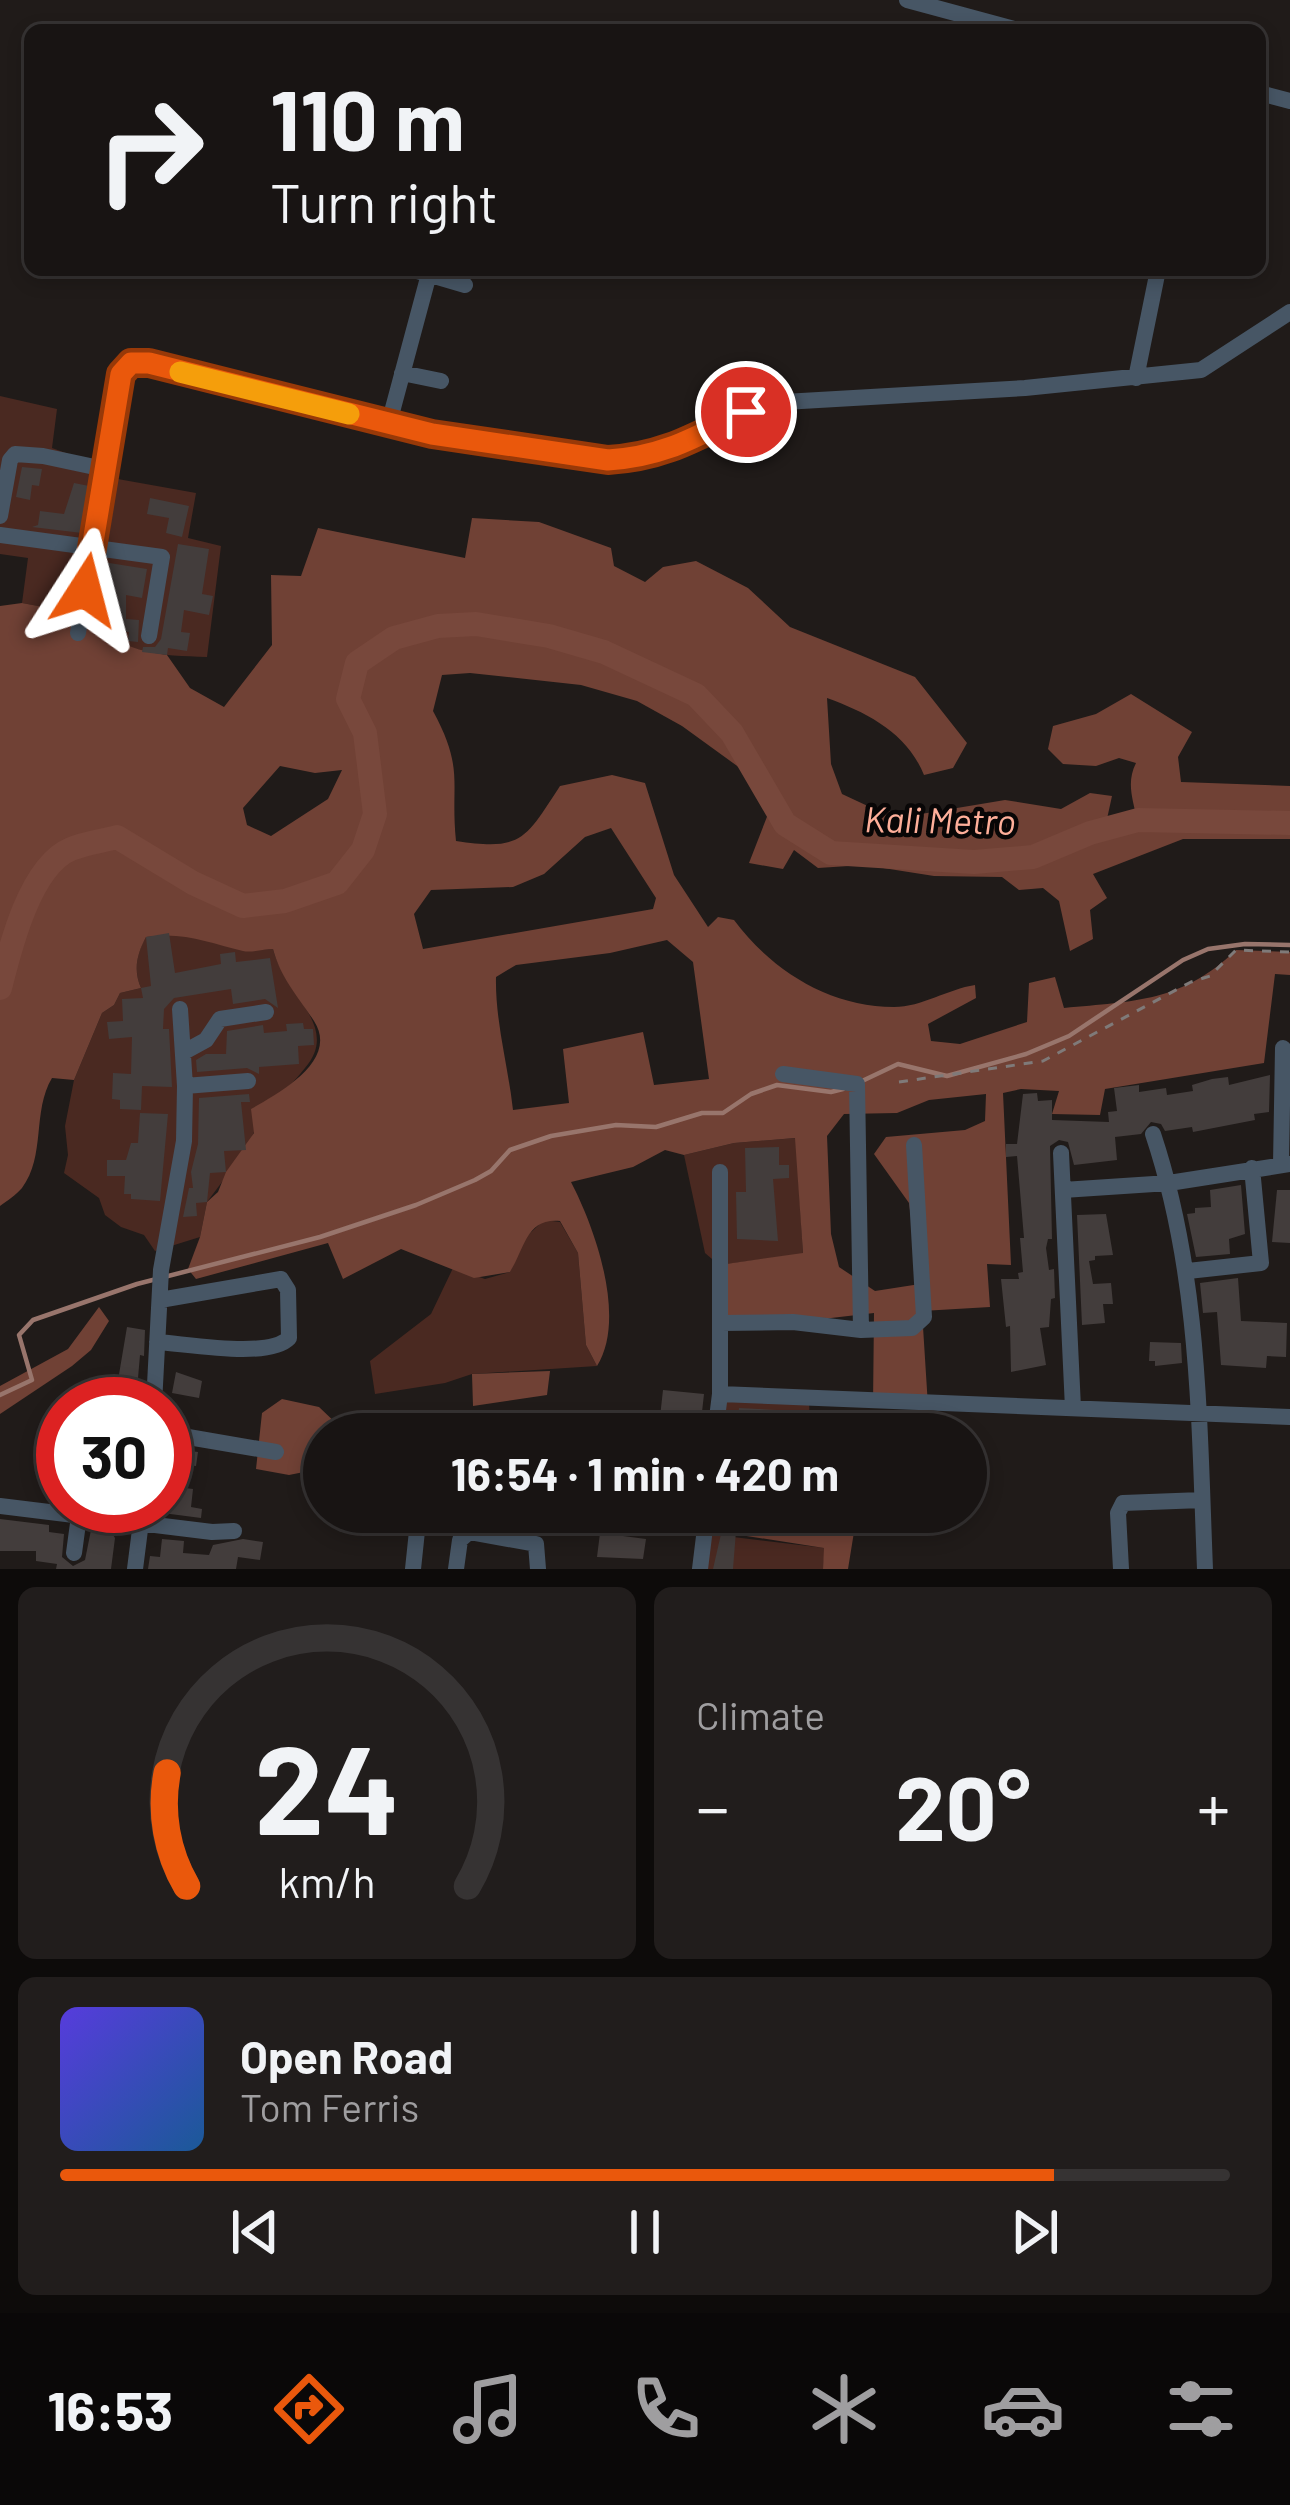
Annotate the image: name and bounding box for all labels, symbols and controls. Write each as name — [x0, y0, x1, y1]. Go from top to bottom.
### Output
text: 110 m — [270, 67, 465, 168]
icon: right — [72, 72, 228, 228]
text: Turn right — [270, 169, 498, 234]
pin — [695, 361, 797, 463]
icon: arrive — [713, 379, 779, 445]
position arrow — [22, 527, 148, 653]
water label: Kali Metro — [864, 796, 1016, 842]
speed limit sign: 30 — [36, 1377, 192, 1533]
text: 16:54 · 1 min · 420 m — [451, 1446, 839, 1500]
text: Climate — [696, 1691, 825, 1738]
text: 24 — [254, 1710, 400, 1860]
text: 20° — [895, 1751, 1031, 1859]
text: − — [696, 1766, 729, 1845]
text: + — [1197, 1766, 1230, 1845]
text: km/h — [278, 1855, 376, 1907]
text: Open Road — [240, 2029, 453, 2083]
text: Tom Ferris — [240, 2083, 419, 2130]
icon: previous — [222, 2199, 288, 2265]
icon: pause — [612, 2199, 678, 2265]
icon: next — [1002, 2199, 1068, 2265]
icon: directions — [267, 2367, 351, 2451]
icon: music — [446, 2367, 530, 2451]
icon: phone — [624, 2367, 708, 2451]
icon: climate — [802, 2367, 886, 2451]
icon: car — [981, 2367, 1065, 2451]
icon: filters — [1159, 2367, 1243, 2451]
text: 16:53 — [47, 2377, 173, 2442]

